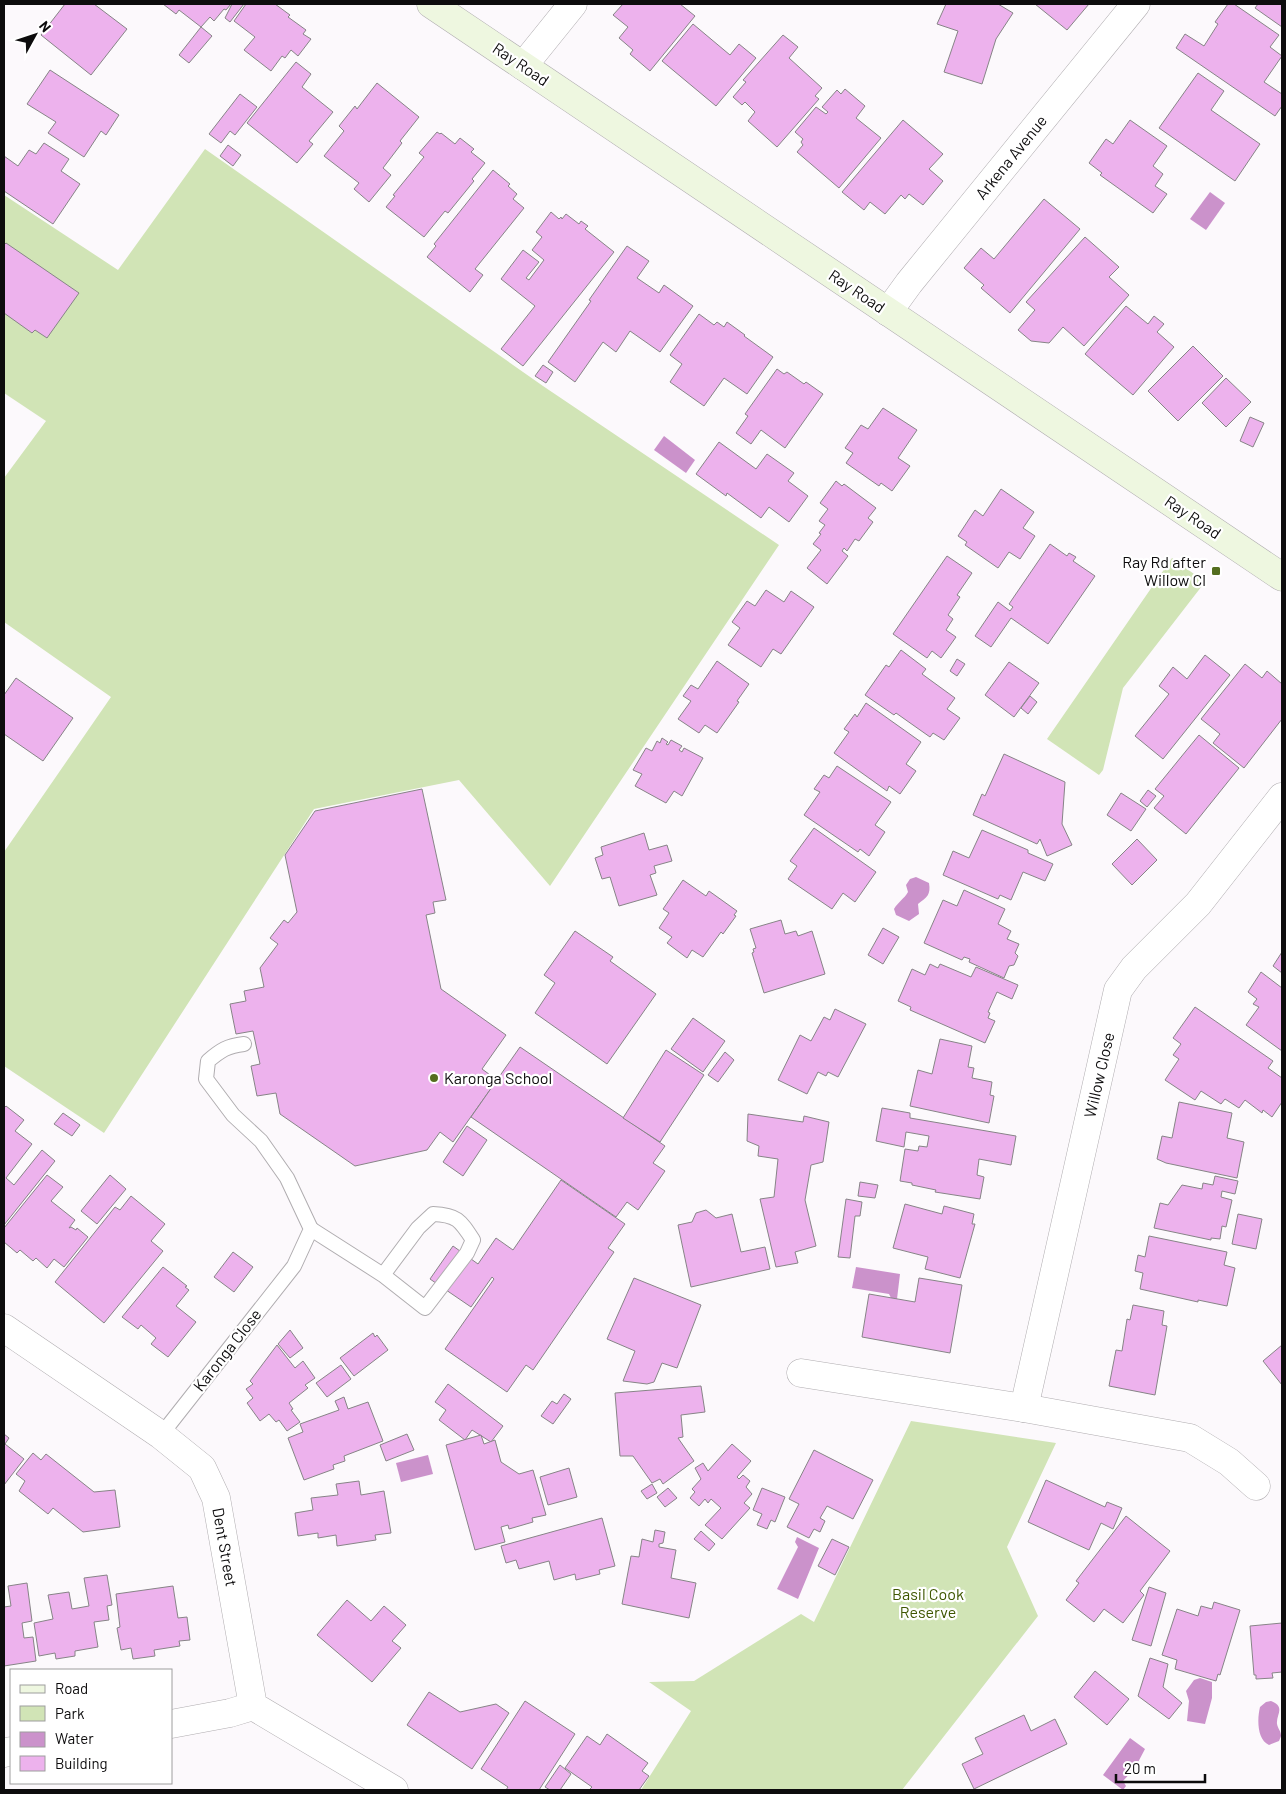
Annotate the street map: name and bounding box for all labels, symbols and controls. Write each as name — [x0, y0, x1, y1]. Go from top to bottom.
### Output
north arrow — [10, 10, 60, 60]
text: N — [36, 17, 55, 35]
street label: Ray Road — [490, 38, 553, 89]
street label: Arkena Avenue — [971, 111, 1050, 203]
street label: Ray Road — [826, 265, 889, 316]
street label: Ray Road — [1162, 491, 1225, 542]
place label: Ray Rd after Willow Cl — [1122, 552, 1206, 589]
marker: Ray Rd after Willow Cl — [1210, 565, 1222, 577]
street label: Willow Close — [1079, 1030, 1118, 1119]
place label: Karonga School — [444, 1068, 552, 1087]
marker: Karonga School — [428, 1072, 440, 1084]
street label: Karonga Close — [189, 1305, 265, 1395]
street label: Dent Street — [209, 1506, 242, 1588]
park label: Basil Cook Reserve — [892, 1584, 964, 1621]
legend — [10, 1669, 172, 1784]
text: Road — [55, 1679, 88, 1697]
text: Park — [55, 1704, 85, 1722]
text: Water — [55, 1729, 94, 1747]
scale bar — [1116, 1752, 1205, 1784]
text: Building — [55, 1754, 108, 1772]
text: 20 m — [1124, 1759, 1156, 1777]

